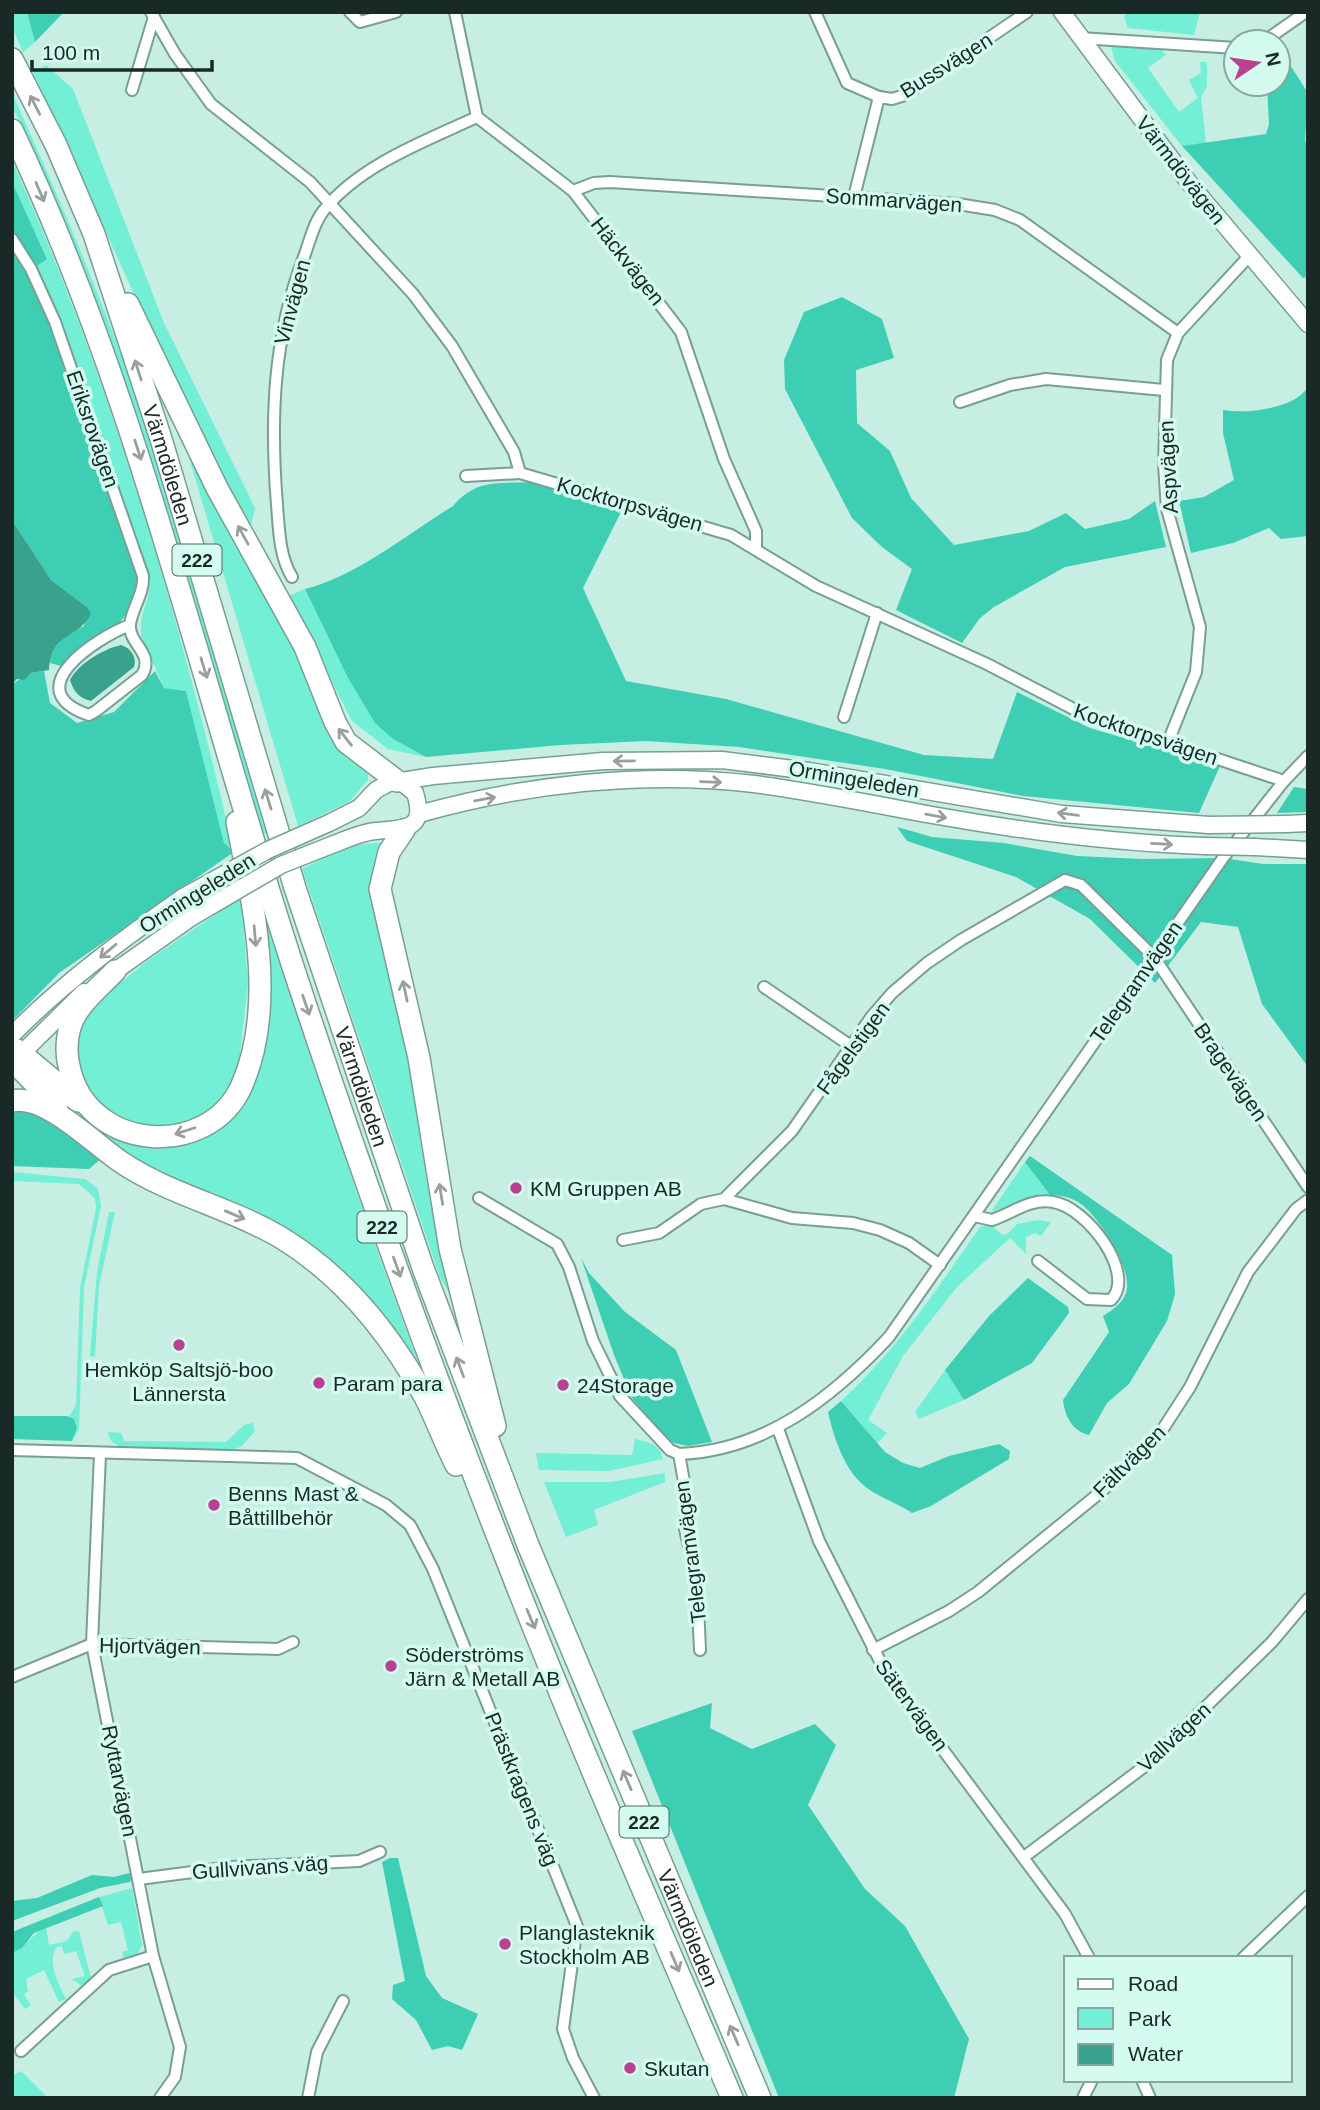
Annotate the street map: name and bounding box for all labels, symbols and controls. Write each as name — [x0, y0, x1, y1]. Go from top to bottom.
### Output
scale bar — [32, 28, 212, 72]
street label: Bussvägen — [896, 28, 996, 102]
north arrow — [1222, 28, 1292, 98]
text: 100 m — [42, 41, 100, 64]
text: N — [1261, 50, 1285, 68]
one-way arrow — [28, 95, 42, 116]
street label: Värmdövägen — [1132, 111, 1230, 229]
one-way arrow — [35, 180, 48, 202]
street label: Sommarvägen — [825, 184, 963, 216]
street label: Häckvägen — [587, 213, 669, 309]
street label: Vinvägen — [270, 257, 314, 347]
one-way arrow — [131, 360, 143, 382]
street label: Eriksrovägen — [62, 367, 124, 491]
street label: Värmdöleden — [139, 402, 198, 528]
street label: Aspvägen — [1154, 420, 1182, 514]
one-way arrow — [133, 439, 145, 461]
street label: Kocktorpsvägen — [554, 472, 706, 536]
one-way arrow — [236, 525, 249, 546]
road number: 222 — [172, 544, 222, 576]
one-way arrow — [198, 657, 211, 679]
street label: Kocktorpsvägen — [1071, 699, 1221, 769]
one-way arrow — [338, 729, 353, 747]
one-way arrow — [613, 754, 636, 768]
street label: Ormingeleden — [787, 756, 921, 802]
one-way arrow — [700, 775, 723, 788]
one-way arrow — [261, 788, 274, 810]
one-way arrow — [473, 791, 496, 805]
one-way arrow — [1057, 808, 1080, 821]
one-way arrow — [924, 809, 947, 823]
one-way arrow — [1150, 838, 1173, 851]
street label: Ormingeleden — [135, 848, 259, 938]
street label: Telegramvägen — [1085, 917, 1187, 1047]
one-way arrow — [249, 924, 262, 947]
one-way arrow — [100, 943, 118, 959]
one-way arrow — [397, 980, 411, 1003]
one-way arrow — [301, 994, 313, 1016]
street label: Fågelstigen — [812, 997, 894, 1099]
street label: Bragevägen — [1190, 1019, 1272, 1125]
street label: Värmdöleden — [331, 1024, 393, 1149]
one-way arrow — [174, 1126, 196, 1139]
place label: KM Gruppen AB — [530, 1177, 682, 1200]
marker: KM Gruppen AB — [508, 1180, 524, 1196]
one-way arrow — [434, 1183, 447, 1206]
one-way arrow — [223, 1209, 245, 1222]
road number: 222 — [358, 1212, 406, 1242]
one-way arrow — [391, 1255, 404, 1277]
marker: Hemköp Saltsjö-boo Lännersta — [171, 1337, 187, 1353]
one-way arrow — [452, 1357, 465, 1379]
place label: Hemköp Saltsjö-boo Lännersta — [84, 1358, 274, 1405]
place label: Param para — [333, 1372, 443, 1395]
place label: 24Storage — [577, 1374, 674, 1397]
marker: Param para — [311, 1375, 327, 1391]
marker: 24Storage — [555, 1377, 571, 1393]
street label: Fältvägen — [1088, 1420, 1170, 1502]
street label: Telegramvägen — [670, 1479, 710, 1625]
place label: Benns Mast & Båttillbehör — [228, 1482, 359, 1529]
marker: Benns Mast & Båttillbehör — [206, 1497, 222, 1513]
one-way arrow — [525, 1608, 538, 1629]
street label: Hjortvägen — [99, 1634, 201, 1658]
place label: Söderströms Järn & Metall AB — [405, 1643, 560, 1690]
street label: Sätervägen — [871, 1655, 953, 1755]
marker: Söderströms Järn & Metall AB — [383, 1658, 399, 1674]
street label: Vallvägen — [1133, 1698, 1215, 1776]
street label: Prästkragens väg — [481, 1709, 563, 1869]
street label: Ryttarvägen — [98, 1723, 142, 1839]
one-way arrow — [619, 1770, 632, 1791]
road number: 222 — [620, 1806, 668, 1838]
street label: Gullvivans väg — [191, 1851, 329, 1883]
street label: Värmdöleden — [654, 1866, 723, 1990]
place label: Planglasteknik Stockholm AB — [519, 1921, 655, 1968]
marker: Planglasteknik Stockholm AB — [497, 1936, 513, 1952]
one-way arrow — [669, 1950, 682, 1972]
legend — [1064, 1956, 1292, 2082]
text: Road — [1128, 1972, 1178, 1995]
text: Park — [1128, 2007, 1172, 2030]
one-way arrow — [726, 2025, 739, 2046]
text: Water — [1128, 2042, 1183, 2065]
place label: Skutan — [644, 2057, 709, 2080]
marker: Skutan — [622, 2060, 638, 2076]

